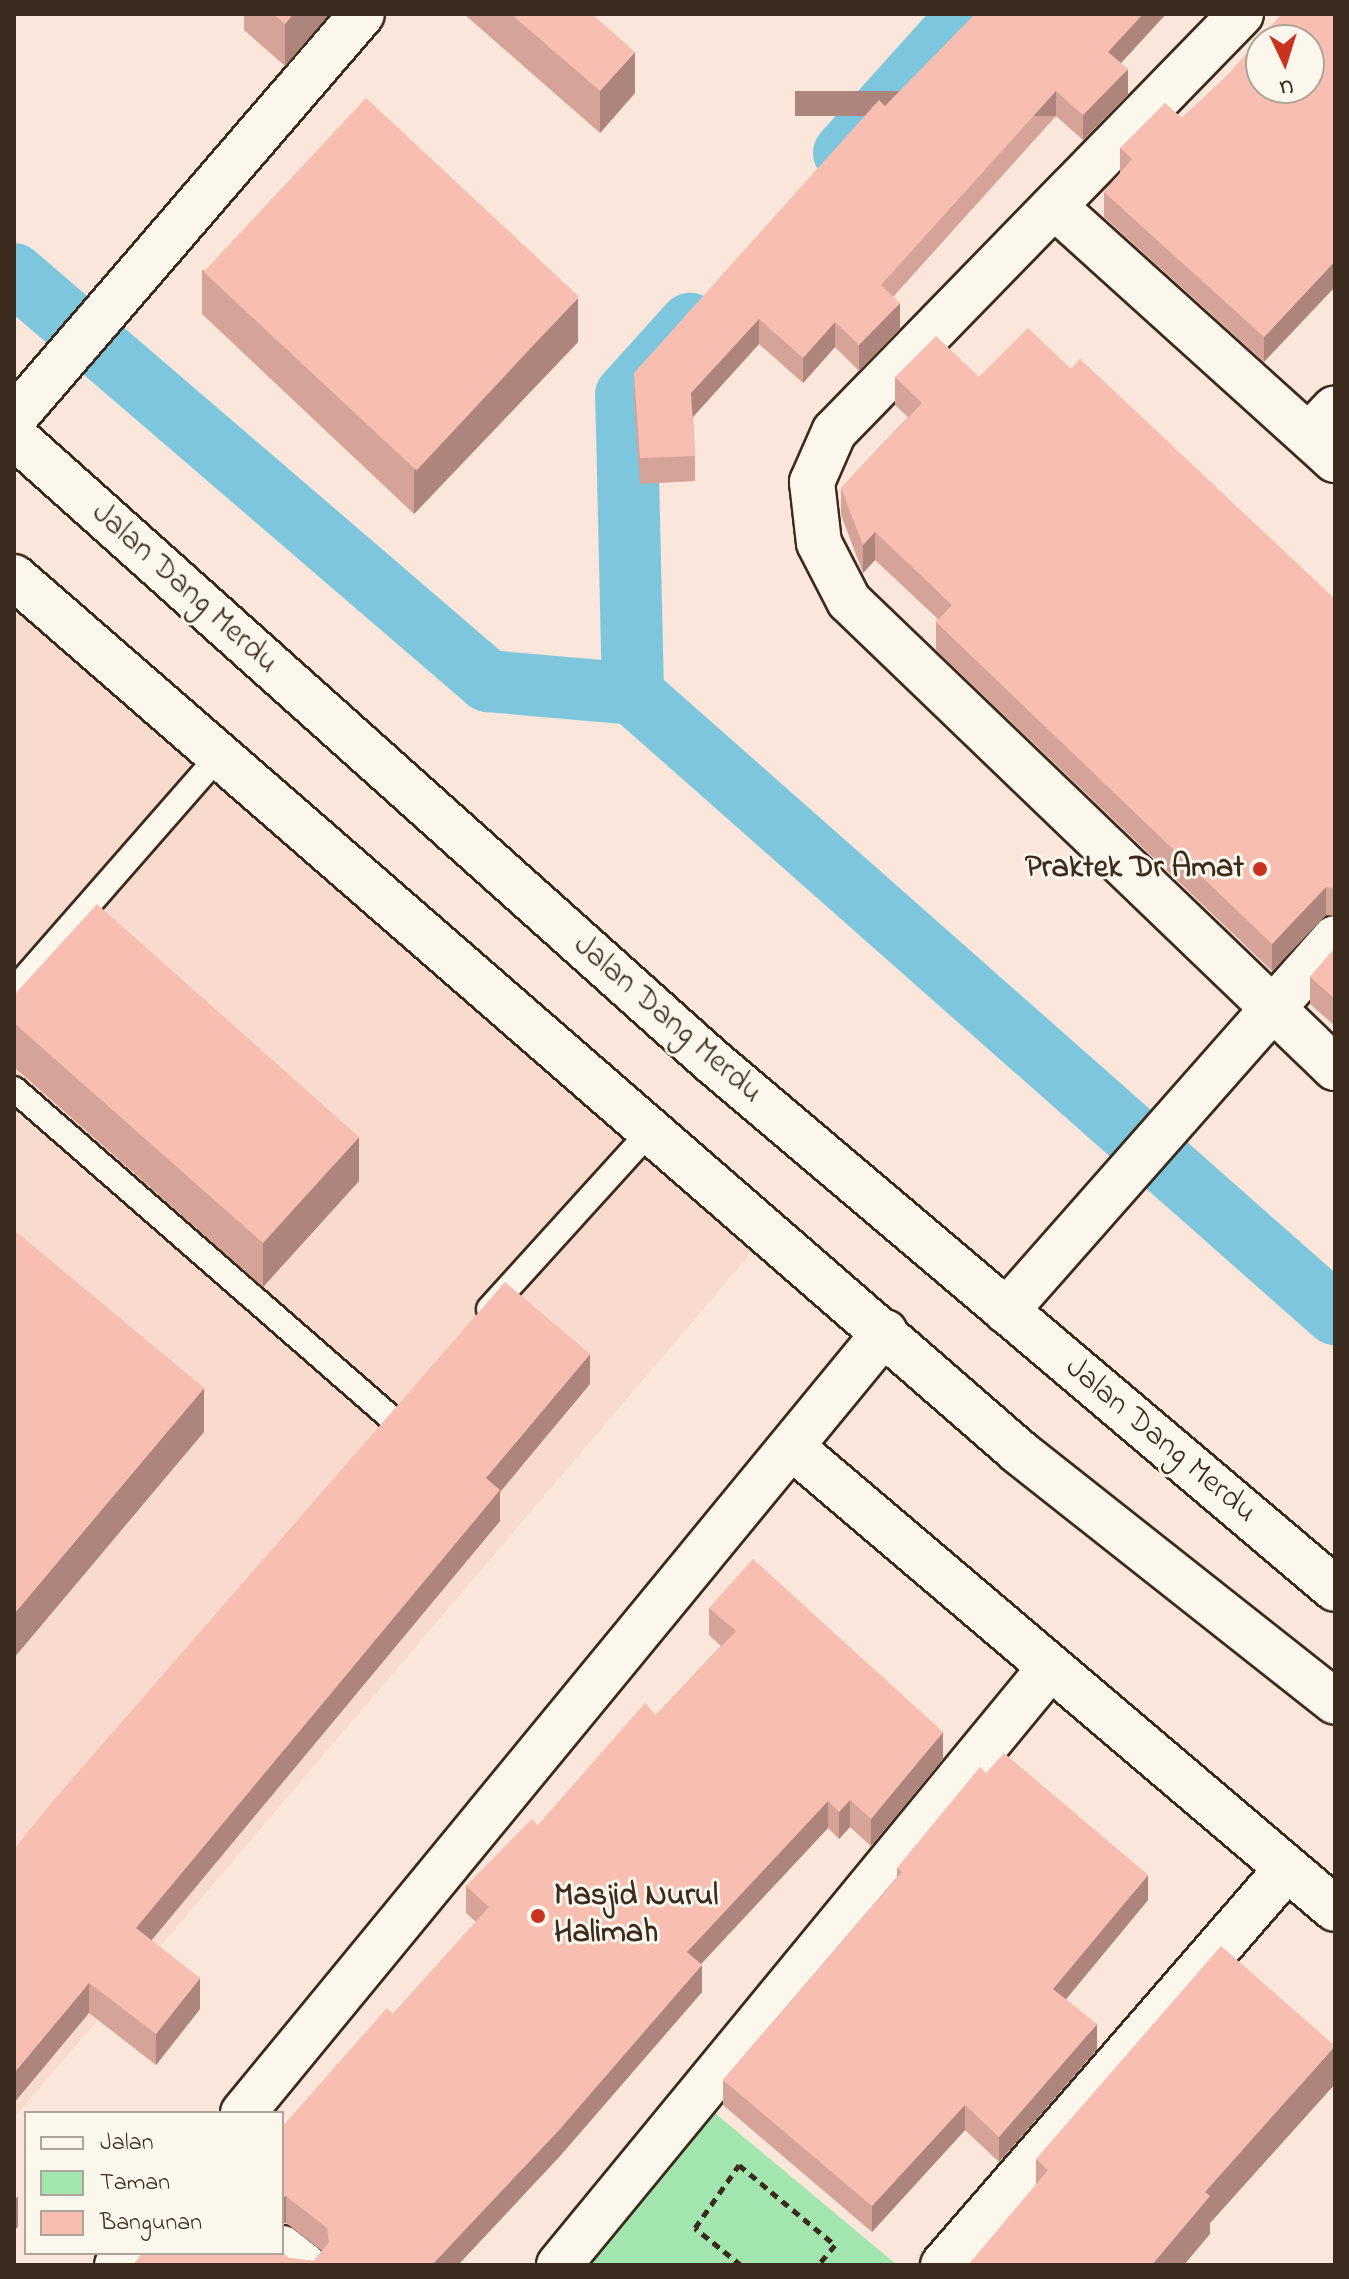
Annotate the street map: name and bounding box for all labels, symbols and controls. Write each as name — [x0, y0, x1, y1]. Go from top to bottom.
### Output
north arrow — [1245, 24, 1325, 104]
text: U — [1278, 70, 1295, 102]
street label: Jalan Dang Merdu — [83, 495, 285, 683]
place label: Praktek Dr Amat — [1025, 850, 1244, 888]
marker: Praktek Dr Amat — [1251, 860, 1269, 878]
street label: Jalan Dang Merdu — [565, 927, 769, 1113]
street label: Jalan Dang Merdu — [1056, 1350, 1264, 1532]
place label: Masjid Nurul Halimah — [554, 1879, 718, 1954]
marker: Masjid Nurul Halimah — [529, 1907, 547, 1925]
legend — [24, 2111, 284, 2255]
text: Jalan — [100, 2126, 154, 2161]
text: Taman — [100, 2166, 170, 2201]
text: Bangunan — [100, 2206, 202, 2241]

